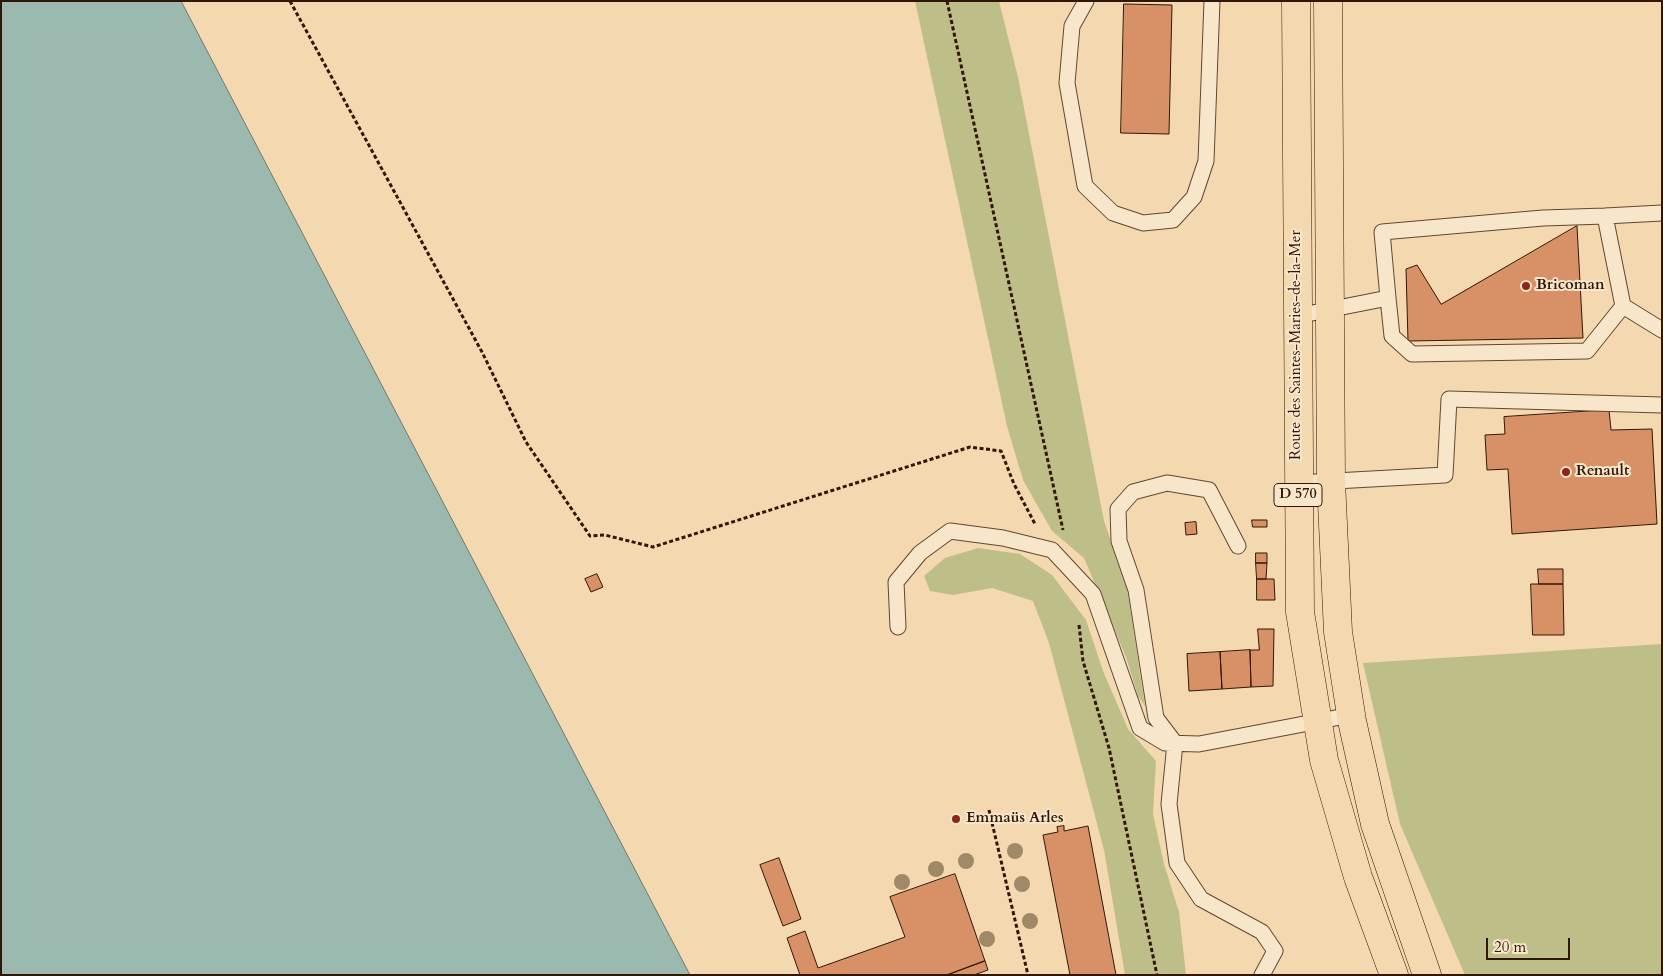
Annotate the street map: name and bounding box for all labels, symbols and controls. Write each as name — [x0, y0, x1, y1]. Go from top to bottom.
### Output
street label: Route des Saintes-Maries-de-la-Mer — [1288, 230, 1306, 460]
place label: Bricoman — [1536, 277, 1605, 295]
marker: Bricoman — [1520, 280, 1532, 292]
place label: Renault — [1576, 463, 1629, 481]
marker: Renault — [1560, 466, 1572, 478]
road number: D 570 — [1274, 484, 1322, 506]
place label: Emmaüs Arles — [966, 810, 1064, 828]
marker: Emmaüs Arles — [950, 813, 962, 825]
scale bar — [1488, 928, 1572, 960]
text: 20 m — [1494, 937, 1526, 957]

